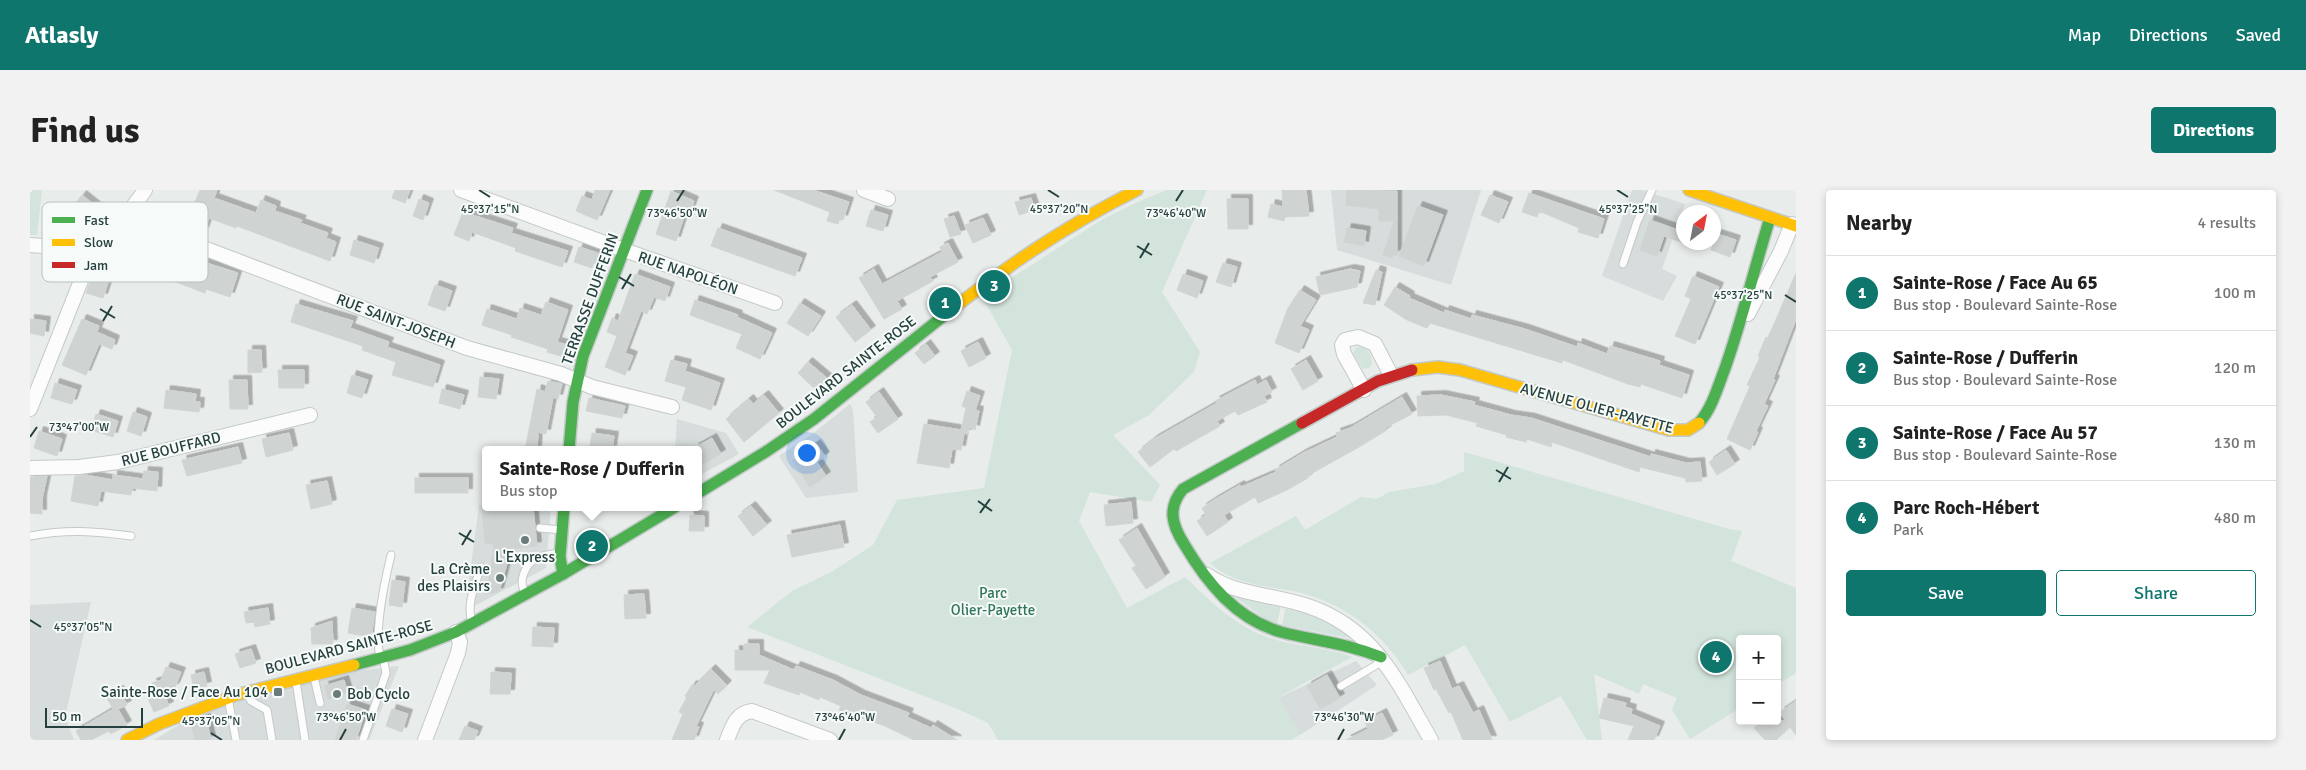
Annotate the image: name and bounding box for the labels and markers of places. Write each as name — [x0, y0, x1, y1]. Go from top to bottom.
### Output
pin: 3 — [978, 267, 1010, 305]
pin: 1 — [929, 284, 961, 322]
pin: 2 — [576, 527, 608, 565]
marker: L'Express — [519, 534, 531, 546]
place label: L'Express — [495, 548, 555, 566]
place label: La Crème des Plaisirs — [417, 560, 490, 595]
marker: La Crème des Plaisirs — [494, 572, 506, 584]
pin: 4 — [1700, 638, 1732, 676]
place label: Sainte-Rose / Face Au 104 — [101, 683, 268, 701]
place label: Bob Cyclo — [347, 685, 410, 703]
marker: Sainte-Rose / Face Au 104 — [272, 686, 284, 698]
marker: Bob Cyclo — [331, 688, 343, 700]

